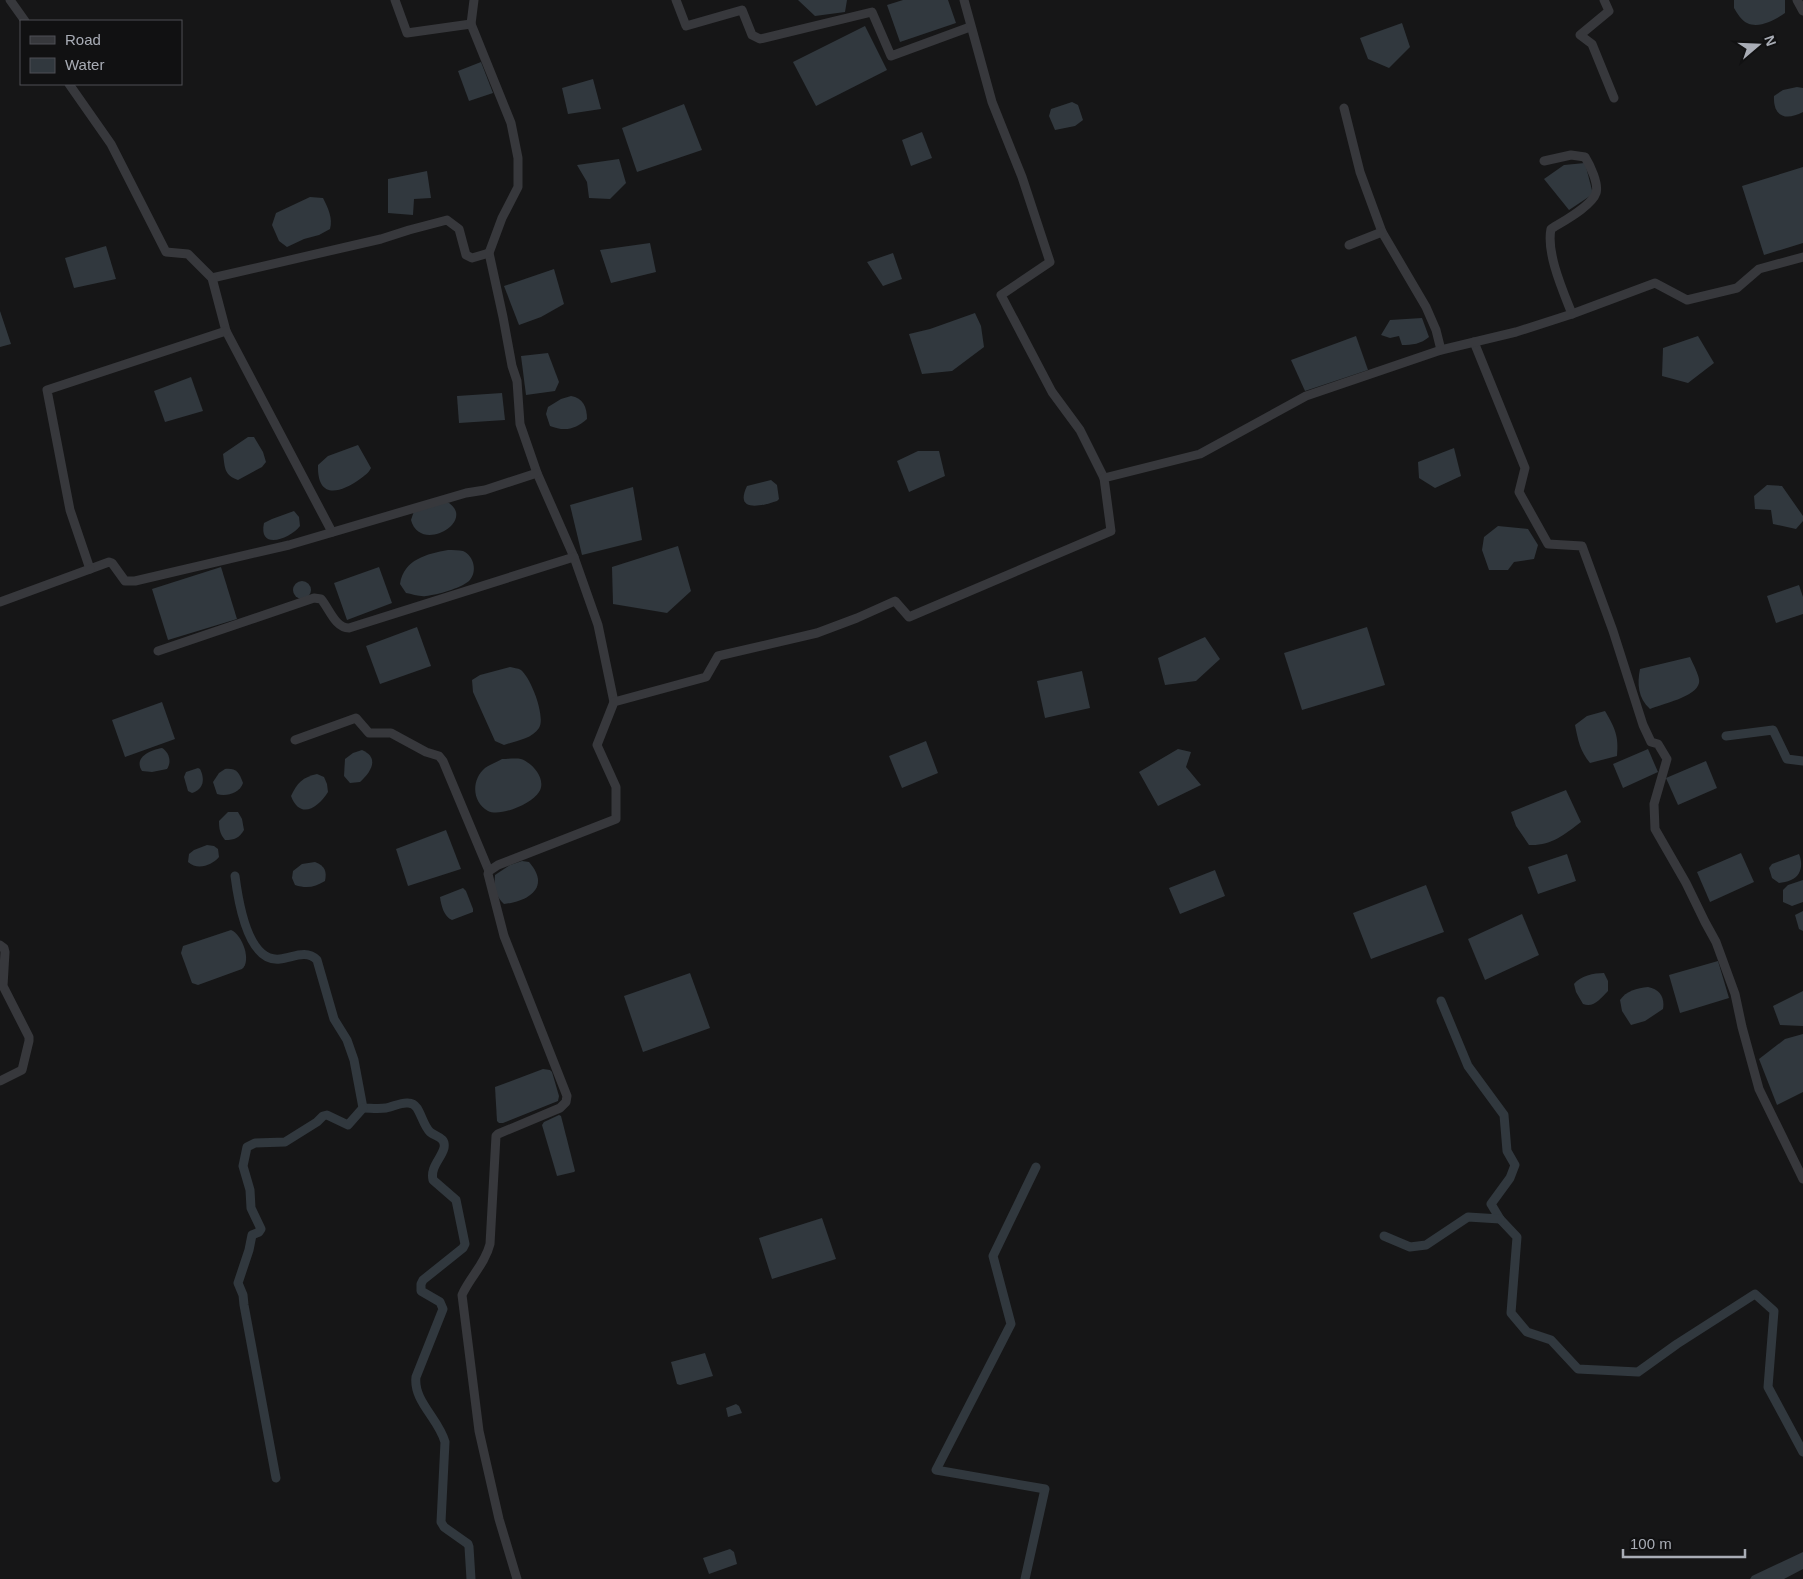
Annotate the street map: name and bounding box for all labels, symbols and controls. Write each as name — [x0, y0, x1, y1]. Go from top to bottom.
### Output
legend — [20, 20, 182, 85]
north arrow — [1733, 20, 1783, 70]
text: Road — [65, 31, 101, 48]
text: N — [1761, 33, 1780, 48]
text: Water — [65, 56, 104, 73]
scale bar — [1623, 1526, 1746, 1558]
text: 100 m — [1630, 1535, 1672, 1552]

